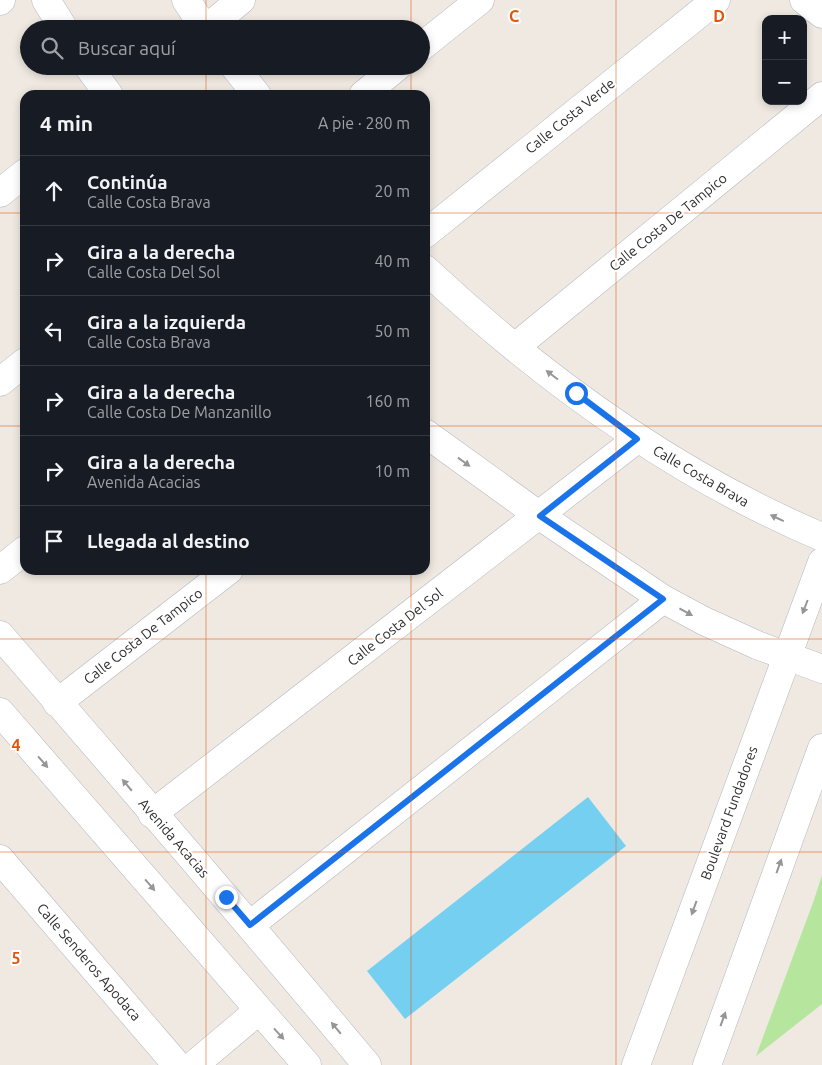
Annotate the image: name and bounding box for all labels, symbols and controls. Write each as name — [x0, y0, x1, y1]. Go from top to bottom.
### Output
text: C — [509, 7, 519, 25]
text: D — [713, 7, 725, 25]
map controls — [762, 15, 807, 105]
button: + — [762, 15, 807, 60]
search box — [20, 20, 430, 75]
icon: search — [38, 34, 66, 62]
text: Buscar aquí — [78, 37, 176, 59]
button: − — [762, 60, 807, 105]
street label: Calle Costa Verde — [522, 75, 618, 157]
text: 4 min — [40, 111, 93, 135]
text: A pie · 280 m — [318, 114, 410, 132]
street label: Calle Costa De Tampico — [606, 170, 730, 274]
text: Continúa — [87, 171, 168, 193]
icon: ahead — [40, 177, 68, 205]
text: 20 m — [374, 182, 410, 200]
text: Calle Costa Brava — [87, 193, 211, 211]
text: Gira a la derecha — [87, 241, 235, 263]
icon: right — [40, 247, 68, 275]
text: 40 m — [374, 252, 410, 270]
text: Calle Costa Del Sol — [87, 263, 220, 281]
text: Gira a la izquierda — [87, 311, 246, 333]
icon: left — [40, 317, 68, 345]
text: 50 m — [374, 322, 410, 340]
text: Calle Costa Brava — [87, 333, 211, 351]
one-way arrow — [545, 370, 559, 380]
text: Gira a la derecha — [87, 381, 235, 403]
route start — [565, 382, 588, 405]
icon: right — [40, 387, 68, 415]
text: 160 m — [365, 392, 410, 410]
text: Calle Costa De Manzanillo — [87, 403, 272, 421]
street label: Calle Costa Brava — [650, 442, 752, 510]
text: Gira a la derecha — [87, 451, 235, 473]
icon: right — [40, 457, 68, 485]
one-way arrow — [457, 457, 471, 467]
text: 10 m — [374, 462, 410, 480]
text: Avenida Acacias — [87, 473, 201, 491]
one-way arrow — [770, 513, 784, 521]
icon: arrive — [40, 527, 68, 555]
text: Llegada al destino — [87, 530, 250, 552]
street label: Calle Costa De Tampico — [80, 585, 206, 687]
street label: Calle Costa Del Sol — [344, 585, 446, 669]
one-way arrow — [801, 600, 809, 615]
one-way arrow — [679, 607, 693, 616]
text: 4 — [11, 736, 21, 754]
street label: Boulevard Fundadores — [697, 744, 761, 882]
one-way arrow — [38, 756, 49, 769]
one-way arrow — [122, 778, 133, 791]
street label: Avenida Acacias — [135, 795, 213, 881]
one-way arrow — [776, 859, 783, 874]
one-way arrow — [144, 879, 155, 892]
route end — [215, 886, 238, 909]
street label: Calle Senderos Apodaca — [34, 900, 144, 1024]
one-way arrow — [690, 900, 697, 915]
text: 5 — [11, 949, 21, 967]
one-way arrow — [719, 1011, 727, 1026]
one-way arrow — [330, 1021, 341, 1034]
one-way arrow — [274, 1028, 285, 1041]

